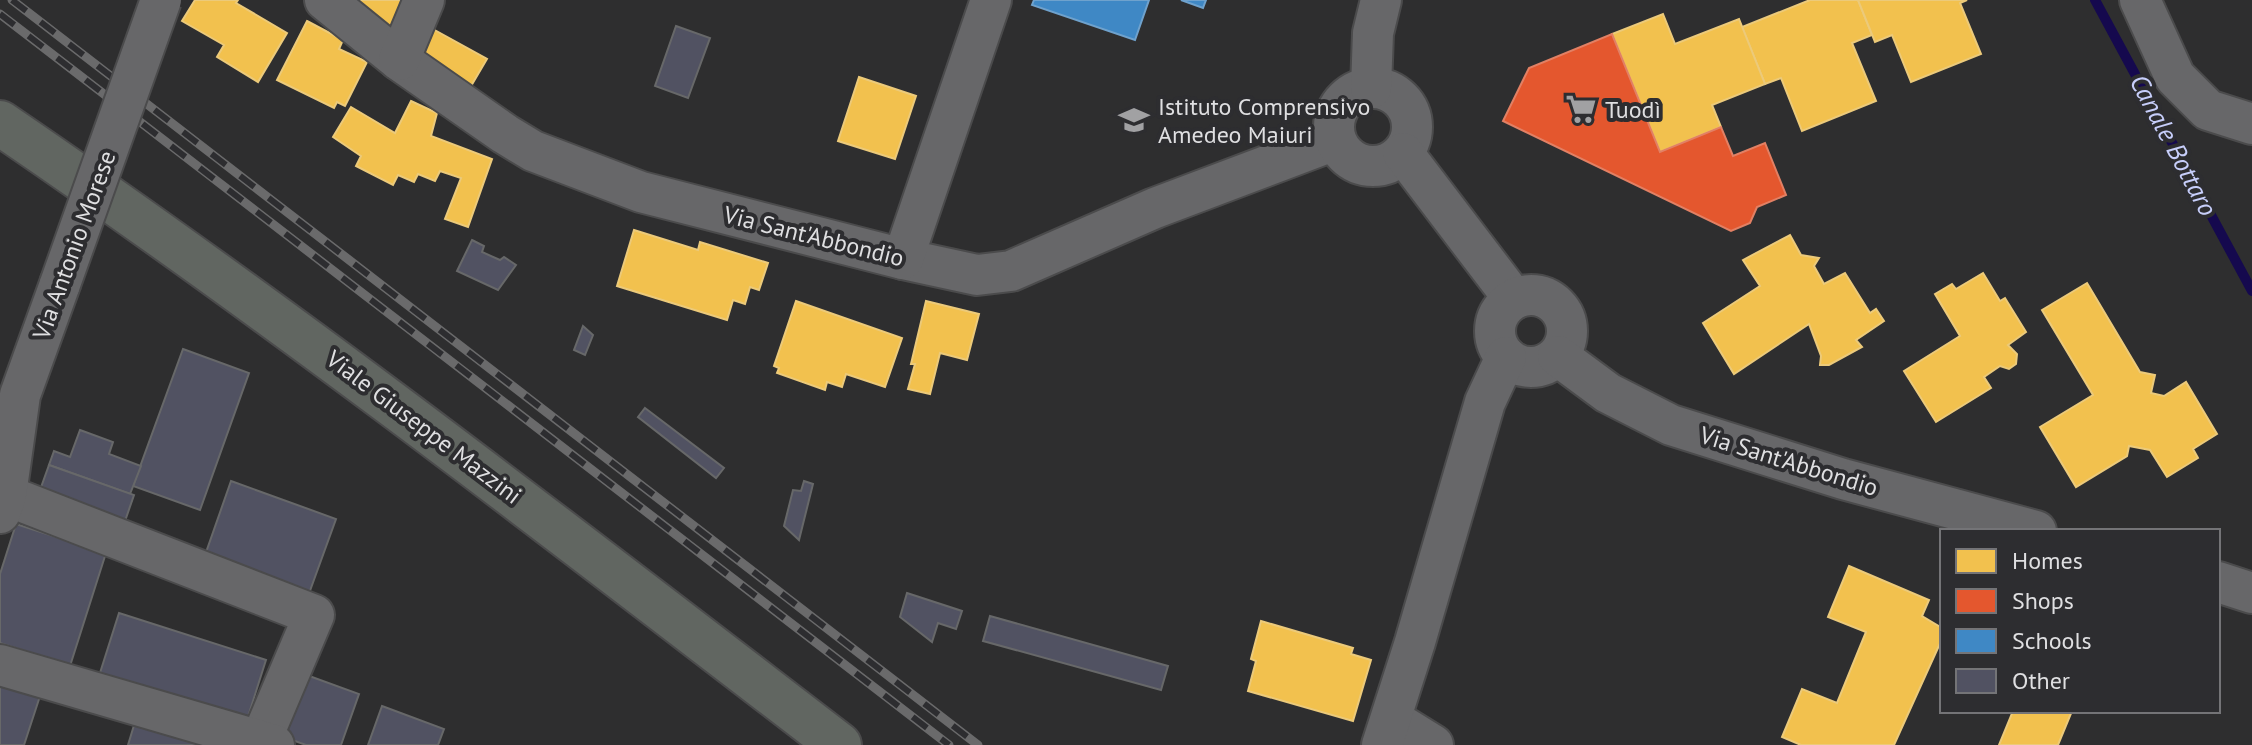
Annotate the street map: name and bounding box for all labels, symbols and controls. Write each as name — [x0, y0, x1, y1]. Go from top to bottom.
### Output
water label: Canale Bottaro — [2123, 68, 2225, 222]
place label: Istituto Comprensivo Amedeo Maiuri — [1158, 91, 1370, 150]
supermarket icon: Tuodì — [1564, 92, 1598, 126]
place label: Tuodì — [1605, 94, 1661, 125]
school or university icon: Istituto Comprensivo Amedeo Maiuri — [1117, 103, 1151, 137]
street label: Via Antonio Morese — [25, 146, 123, 345]
street label: Via Sant'Abbondio — [720, 198, 907, 273]
street label: Viale Giuseppe Mazzini — [319, 343, 528, 511]
street label: Via Sant'Abbondio — [1695, 419, 1882, 503]
legend — [1940, 529, 2220, 713]
text: Homes — [2012, 545, 2083, 576]
text: Shops — [2012, 585, 2074, 616]
text: Schools — [2012, 625, 2092, 656]
text: Other — [2012, 665, 2070, 696]

